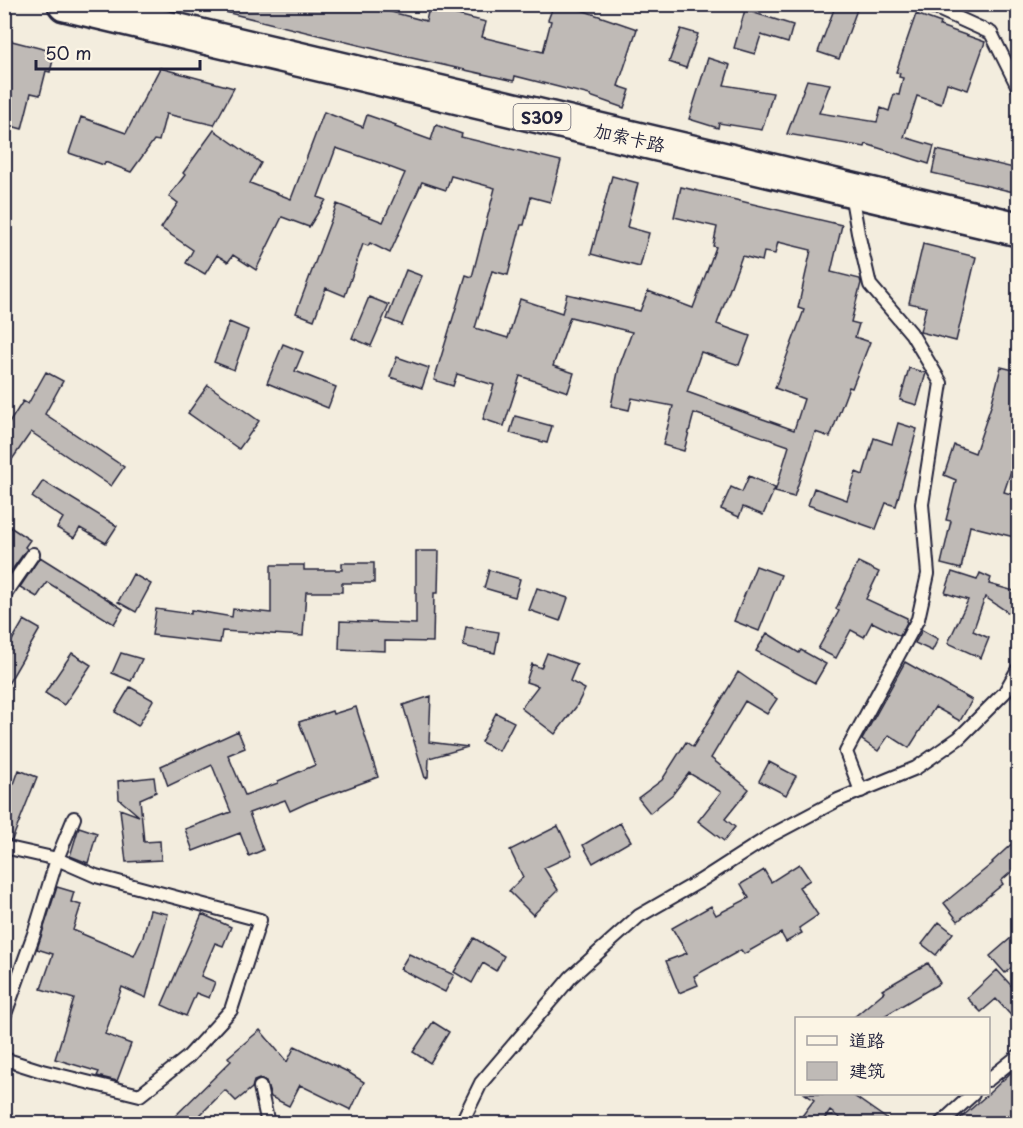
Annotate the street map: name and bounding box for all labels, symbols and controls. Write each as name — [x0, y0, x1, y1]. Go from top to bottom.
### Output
scale bar — [36, 33, 200, 71]
text: 50 m — [45, 39, 92, 66]
road number: S309 — [514, 104, 570, 130]
street label: 加索卡路 — [592, 116, 668, 158]
legend — [795, 1017, 990, 1095]
text: 道路 — [849, 1026, 885, 1053]
text: 建筑 — [849, 1056, 885, 1083]

